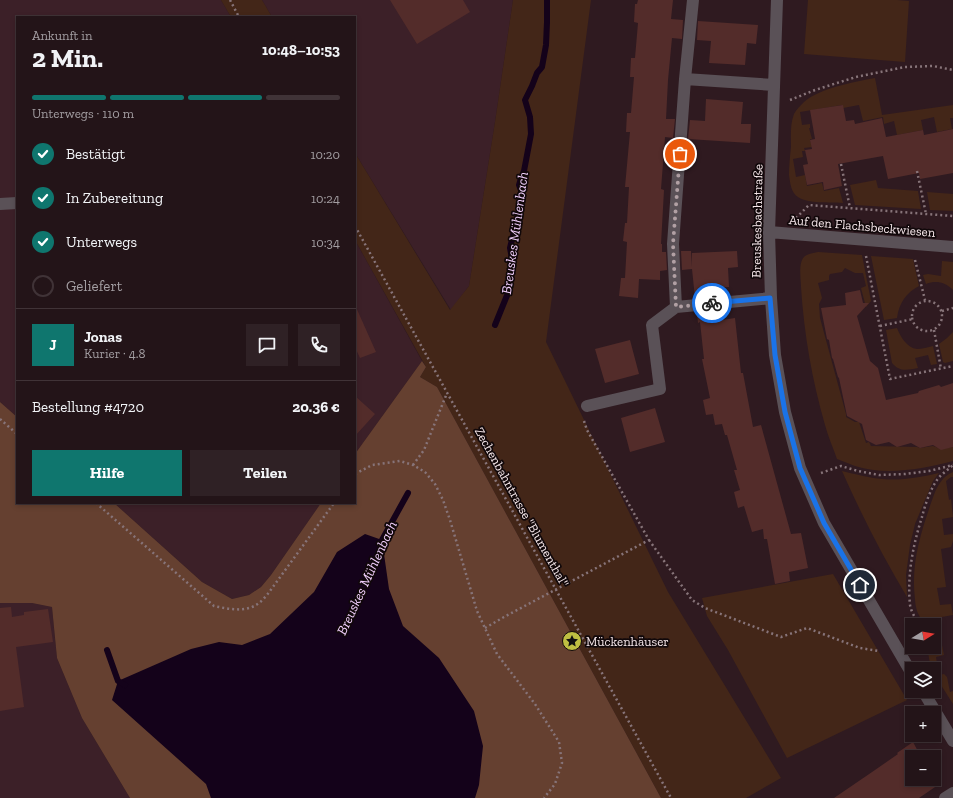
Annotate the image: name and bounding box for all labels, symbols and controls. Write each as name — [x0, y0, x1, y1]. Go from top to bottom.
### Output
text: Ankunft in — [32, 28, 92, 43]
text: 10:48–10:53 — [262, 41, 340, 59]
text: 2 Min. — [32, 42, 103, 74]
text: Unterwegs · 110 m — [32, 106, 134, 121]
pin — [663, 137, 697, 171]
icon: check — [32, 143, 54, 165]
icon: bag — [669, 143, 691, 165]
text: Bestätigt — [66, 145, 125, 163]
text: 10:20 — [310, 147, 340, 162]
street label: Breuskesbachstraße — [749, 164, 765, 278]
water label: Breuskes Mühlenbach — [498, 171, 532, 295]
icon: check — [32, 187, 54, 209]
text: In Zubereitung — [66, 189, 163, 207]
text: 10:24 — [311, 191, 340, 206]
street label: Auf den Flachsbeckwiesen — [788, 212, 936, 240]
icon: check — [32, 231, 54, 253]
text: Unterwegs — [66, 233, 137, 251]
text: 10:34 — [311, 235, 340, 250]
text: Geliefert — [66, 277, 122, 295]
courier — [692, 283, 732, 323]
icon: bike — [701, 292, 723, 314]
button: chat — [246, 324, 288, 366]
button: phone — [298, 324, 340, 366]
text: Jonas — [84, 328, 122, 346]
text: J — [49, 336, 57, 354]
text: Kurier · 4.8 — [84, 346, 145, 361]
text: Bestellung #4720 — [32, 398, 144, 416]
text: 20.36 € — [292, 398, 340, 416]
street label: Zechenbahntrasse "Blumenthal" — [472, 425, 572, 590]
button: Hilfe — [32, 450, 182, 496]
button: Teilen — [190, 450, 340, 496]
water label: Breuskes Mühlenbach — [333, 518, 401, 638]
pin — [843, 568, 877, 602]
icon: home — [849, 574, 871, 596]
north arrow — [905, 618, 941, 654]
map controls — [905, 618, 941, 786]
place icon: Mückenhäuser — [561, 630, 583, 652]
place label: Mückenhäuser — [586, 634, 669, 649]
button: layers — [905, 662, 941, 698]
button: + — [905, 706, 941, 742]
button: − — [905, 750, 941, 786]

